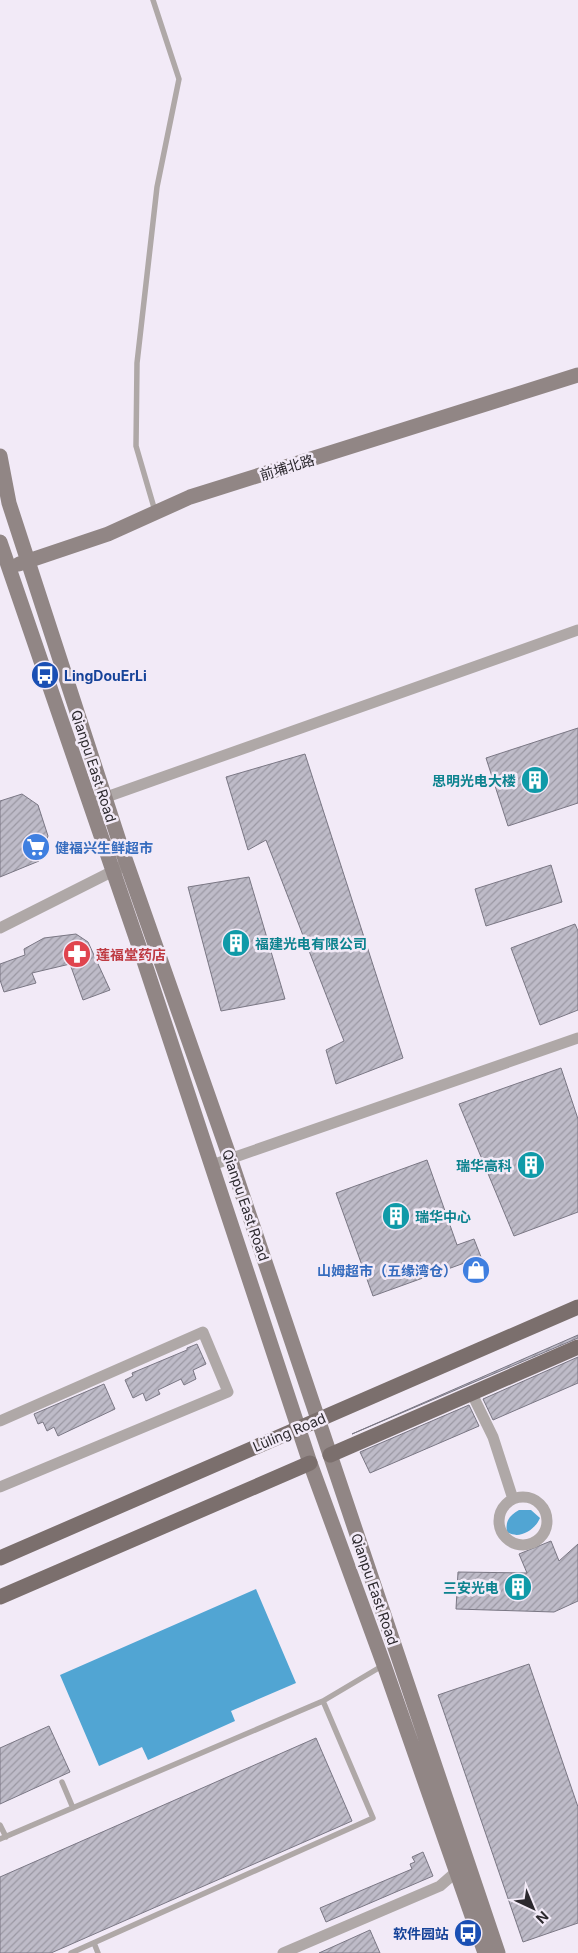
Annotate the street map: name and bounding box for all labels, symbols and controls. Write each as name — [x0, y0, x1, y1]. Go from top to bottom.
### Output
street label: 前埔北路 — [258, 451, 316, 483]
bus stop icon: LingDouErLi — [30, 660, 60, 690]
place label: LingDouErLi — [64, 667, 147, 684]
street label: Qianpu East Road — [68, 708, 120, 824]
building icon: 思明光电大楼 — [520, 765, 550, 795]
place label: 思明光电大楼 — [432, 772, 516, 789]
supermarket icon: 健福兴生鲜超市 — [21, 832, 51, 862]
place label: 健福兴生鲜超市 — [55, 839, 153, 856]
building icon: 福建光电有限公司 — [221, 928, 251, 958]
place label: 福建光电有限公司 — [255, 935, 367, 952]
pharmacy icon: 莲福堂药店 — [62, 939, 92, 969]
place label: 莲福堂药店 — [96, 946, 166, 963]
street label: Qianpu East Road — [219, 1147, 273, 1263]
building icon: 瑞华高科 — [516, 1150, 546, 1180]
place label: 瑞华高科 — [456, 1157, 512, 1174]
building icon: 瑞华中心 — [381, 1201, 411, 1231]
place label: 瑞华中心 — [415, 1208, 471, 1225]
shop icon: 山姆超市（五缘湾仓） — [461, 1255, 491, 1285]
place label: 山姆超市（五缘湾仓） — [317, 1262, 457, 1279]
street label: Lüling Road — [250, 1409, 328, 1455]
street label: Qianpu East Road — [348, 1531, 402, 1647]
building icon: 三安光电 — [503, 1572, 533, 1602]
place label: 三安光电 — [443, 1579, 499, 1596]
north arrow — [508, 1883, 558, 1933]
text: N — [533, 1908, 552, 1928]
bus stop icon: 软件园站 — [453, 1918, 483, 1948]
place label: 软件园站 — [393, 1925, 449, 1942]

